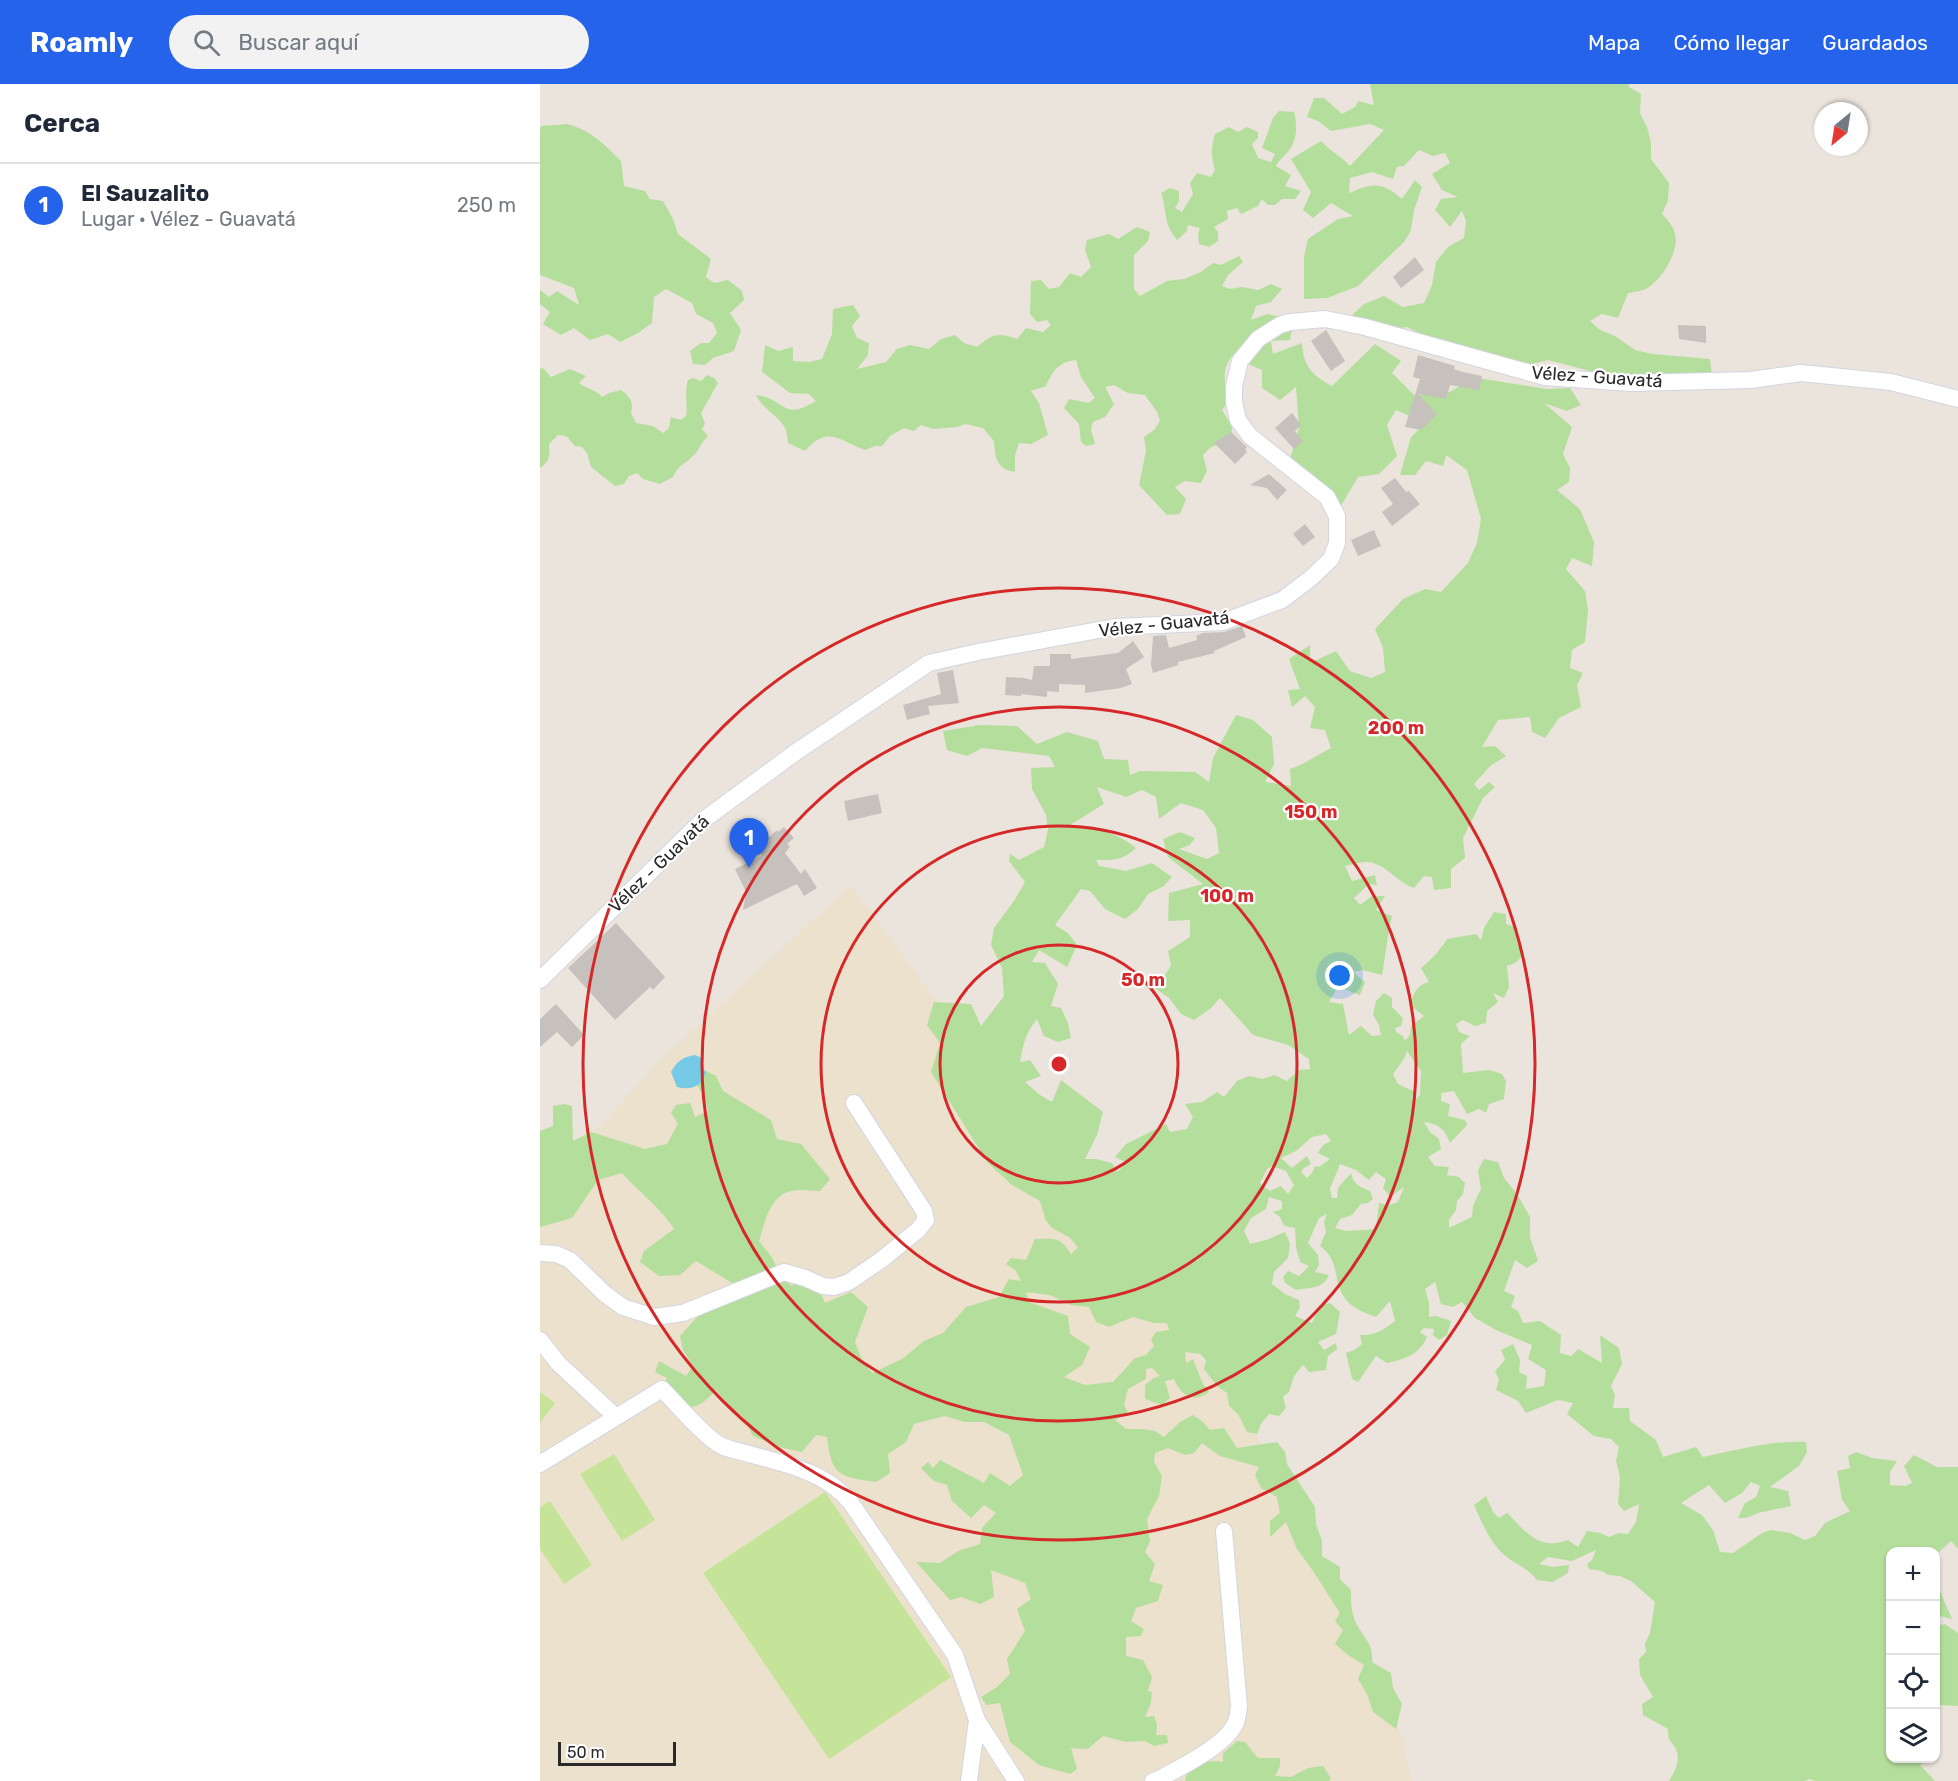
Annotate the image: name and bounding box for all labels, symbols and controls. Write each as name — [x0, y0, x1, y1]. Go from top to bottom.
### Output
search box — [169, 15, 589, 69]
text: Roamly — [30, 26, 133, 59]
icon: search — [190, 26, 223, 59]
text: Buscar aquí — [238, 29, 359, 56]
text: Mapa — [1588, 30, 1640, 55]
text: Cómo llegar — [1673, 30, 1789, 55]
text: Guardados — [1822, 30, 1928, 55]
north arrow — [1814, 102, 1868, 156]
text: Cerca — [24, 108, 100, 139]
text: El Sauzalito — [81, 180, 209, 207]
text: 1 — [39, 193, 48, 217]
text: 250 m — [457, 193, 516, 217]
text: Lugar · Vélez - Guavatá — [81, 207, 296, 231]
street label: Vélez - Guavatá — [1531, 361, 1663, 393]
street label: Vélez - Guavatá — [1098, 606, 1230, 642]
text: 200 m — [1368, 717, 1424, 739]
text: 150 m — [1284, 801, 1338, 823]
street label: Vélez - Guavatá — [604, 810, 714, 918]
pin: 1 — [730, 818, 768, 868]
text: 100 m — [1200, 885, 1254, 907]
your location — [1325, 961, 1354, 990]
text: 50 m — [1121, 969, 1165, 991]
centre of rings — [1049, 1054, 1069, 1074]
map controls — [1886, 1547, 1940, 1763]
button: + — [1886, 1547, 1940, 1601]
button: − — [1886, 1601, 1940, 1655]
button: locate — [1886, 1655, 1940, 1709]
button: layers — [1886, 1709, 1940, 1763]
scale bar — [558, 1739, 676, 1766]
text: 50 m — [567, 1743, 605, 1762]

